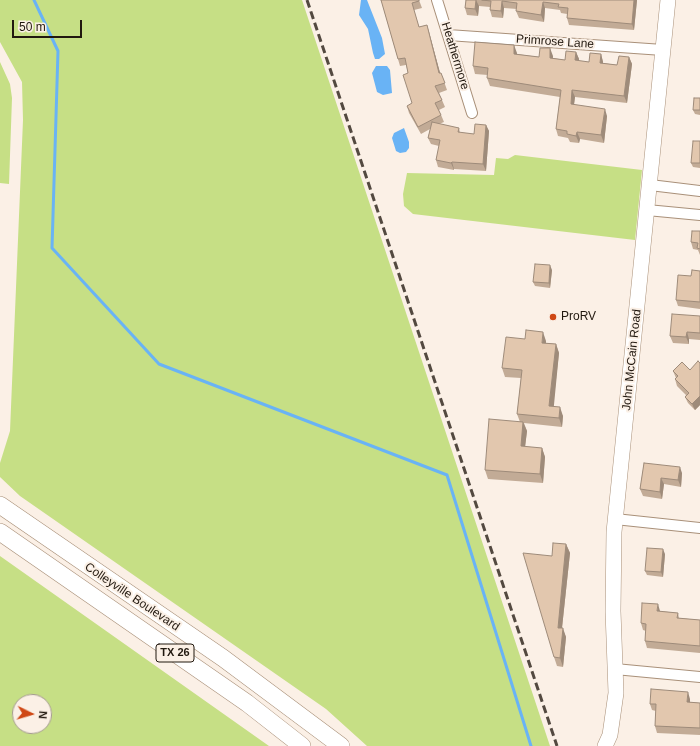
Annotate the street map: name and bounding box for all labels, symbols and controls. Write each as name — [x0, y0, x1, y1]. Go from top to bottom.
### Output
scale bar — [14, 12, 84, 38]
text: 50 m — [19, 20, 46, 34]
street label: Heathermore — [438, 20, 472, 92]
street label: Primrose Lane — [516, 32, 594, 52]
street label: John McCain Road — [620, 309, 644, 411]
place label: ProRV — [561, 310, 596, 324]
marker: ProRV — [548, 312, 558, 322]
street label: Colleyville Boulevard — [82, 560, 182, 634]
road number: TX 26 — [156, 644, 194, 662]
north arrow — [12, 694, 52, 734]
text: N — [37, 710, 49, 719]

